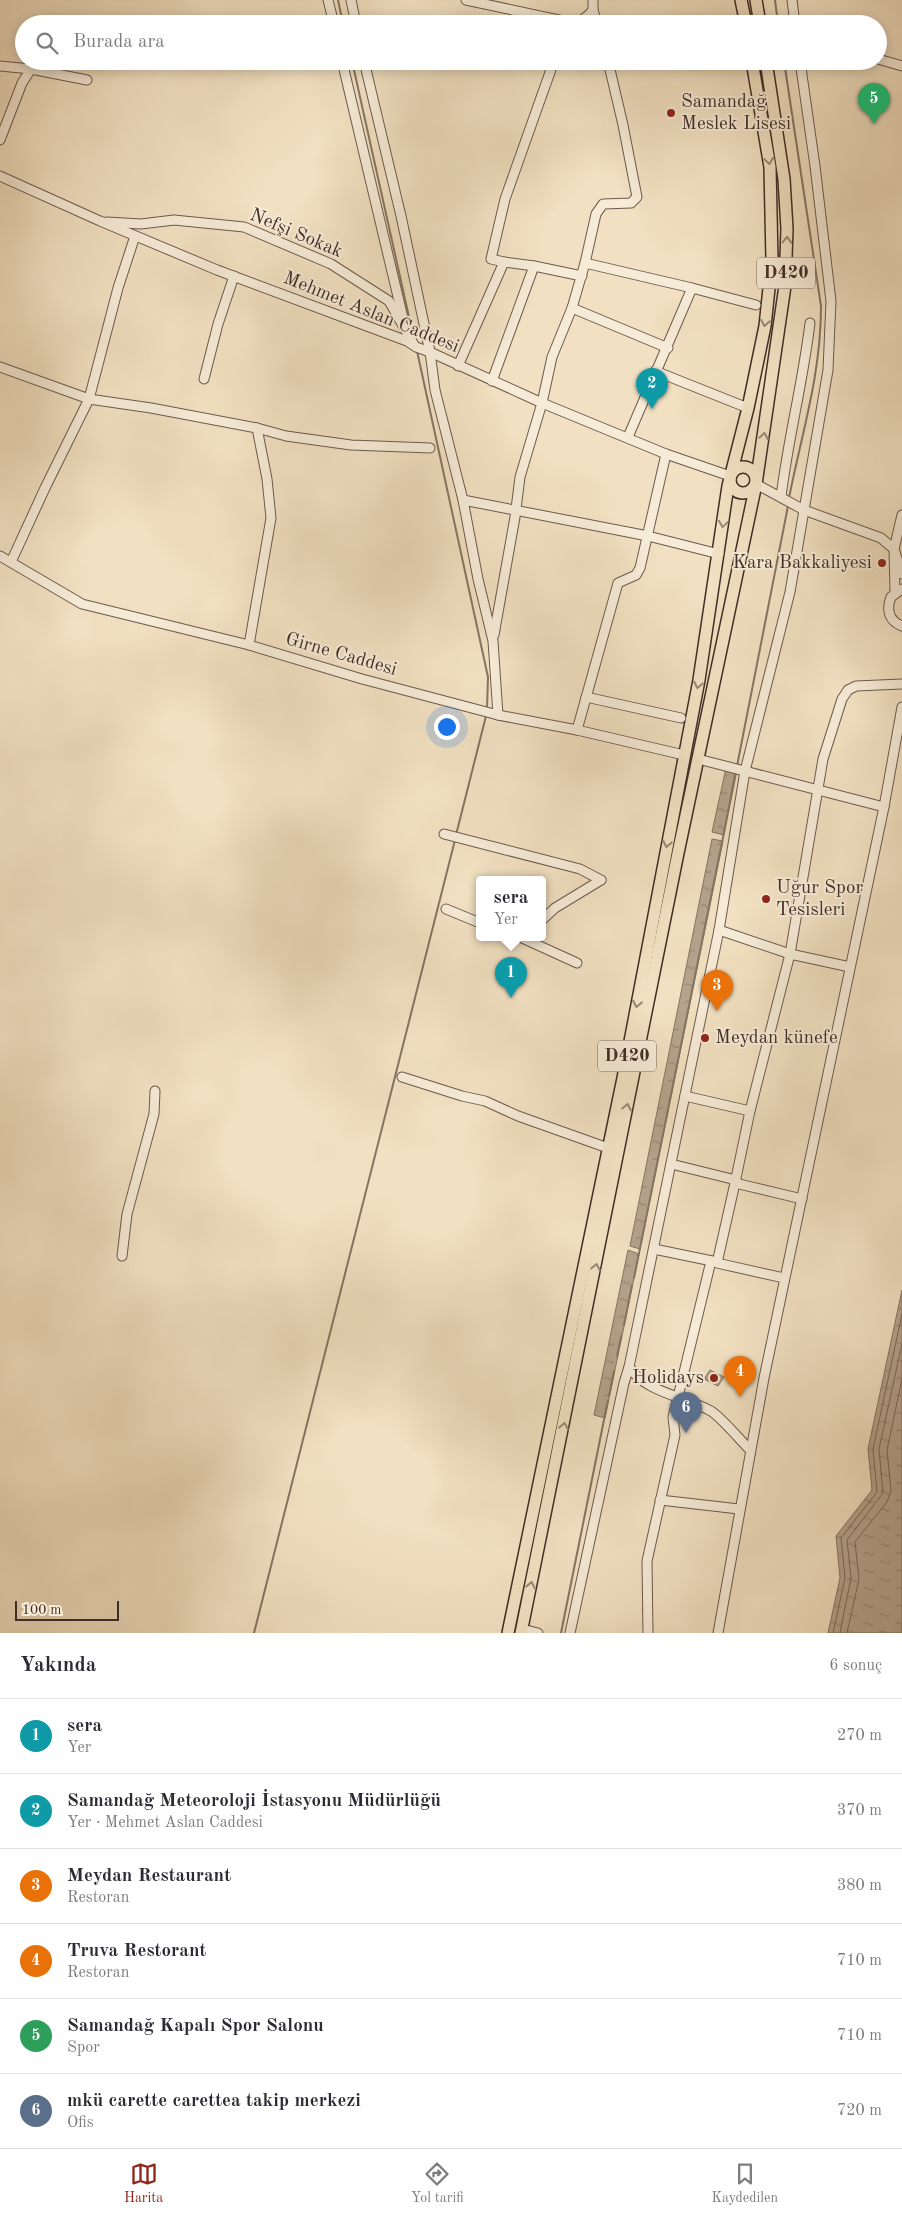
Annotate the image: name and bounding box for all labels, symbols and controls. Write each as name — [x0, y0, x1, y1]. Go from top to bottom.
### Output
search box — [15, 15, 887, 70]
icon: search — [33, 29, 61, 57]
text: Burada ara — [73, 33, 165, 52]
pin: 5 — [858, 83, 890, 124]
place label: Samandağ Meslek Lisesi — [681, 93, 791, 134]
marker: Samandağ Meslek Lisesi — [665, 107, 677, 119]
one-way arrow — [763, 157, 774, 165]
street label: Nefşi Sokak — [247, 206, 345, 262]
one-way arrow — [781, 236, 792, 244]
road number: D420 — [757, 258, 815, 288]
street label: Mehmet Aslan Caddesi — [280, 269, 462, 357]
one-way arrow — [761, 319, 771, 327]
pin: 2 — [636, 368, 668, 409]
one-way arrow — [758, 431, 768, 440]
one-way arrow — [718, 521, 729, 529]
place label: Kara Bakkaliyesi — [733, 554, 872, 573]
marker: Kara Bakkaliyesi — [876, 557, 888, 569]
street label: Girne Caddesi — [283, 630, 399, 680]
one-way arrow — [694, 680, 704, 689]
your location — [434, 714, 460, 740]
one-way arrow — [662, 840, 673, 849]
popup — [476, 876, 546, 941]
place label: Uğur Spor Tesisleri — [776, 879, 863, 920]
text: sera — [493, 889, 529, 908]
marker: Uğur Spor Tesisleri — [760, 893, 772, 905]
text: Yer — [493, 912, 518, 928]
pin: 1 — [495, 957, 527, 998]
pin: 3 — [701, 970, 733, 1011]
one-way arrow — [632, 999, 642, 1008]
place label: Meydan künefe — [715, 1029, 838, 1048]
marker: Meydan künefe — [699, 1032, 711, 1044]
road number: D420 — [598, 1040, 656, 1072]
one-way arrow — [622, 1103, 632, 1112]
one-way arrow — [590, 1262, 600, 1271]
pin: 4 — [724, 1356, 756, 1397]
place label: Holidays — [632, 1369, 704, 1388]
marker: Holidays — [708, 1372, 720, 1384]
pin: 6 — [670, 1392, 702, 1433]
one-way arrow — [558, 1422, 569, 1431]
one-way arrow — [525, 1581, 536, 1590]
scale bar — [15, 1598, 119, 1621]
text: 100 m — [22, 1603, 61, 1617]
text: Yakında — [20, 1655, 96, 1676]
text: 6 sonuç — [829, 1658, 882, 1674]
text: sera — [67, 1717, 102, 1736]
text: 1 — [31, 1728, 41, 1744]
text: 270 m — [837, 1728, 882, 1744]
text: Yer — [67, 1740, 91, 1756]
text: Samandağ Meteoroloji İstasyonu Müdürlüğü — [67, 1792, 441, 1811]
text: 2 — [31, 1803, 41, 1819]
text: 370 m — [837, 1803, 882, 1819]
text: Yer · Mehmet Aslan Caddesi — [67, 1815, 263, 1831]
text: Meydan Restaurant — [67, 1867, 231, 1886]
text: 3 — [31, 1878, 41, 1894]
text: 380 m — [837, 1878, 882, 1894]
text: Restoran — [67, 1890, 129, 1906]
text: Truva Restorant — [67, 1942, 206, 1961]
text: 4 — [31, 1953, 41, 1969]
text: 710 m — [837, 1953, 882, 1969]
text: Restoran — [67, 1965, 129, 1981]
text: Samandağ Kapalı Spor Salonu — [67, 2017, 324, 2036]
text: 5 — [31, 2028, 41, 2044]
text: 710 m — [837, 2028, 882, 2044]
text: Spor — [67, 2040, 100, 2056]
text: mkü carette carettea takip merkezi — [67, 2092, 361, 2111]
text: 6 — [31, 2103, 41, 2119]
text: 720 m — [837, 2103, 882, 2119]
text: Ofis — [67, 2115, 94, 2131]
tab: Harita — [124, 2160, 163, 2207]
tab: Yol tarifi — [411, 2160, 464, 2207]
tab: Kaydedilen — [711, 2160, 778, 2207]

